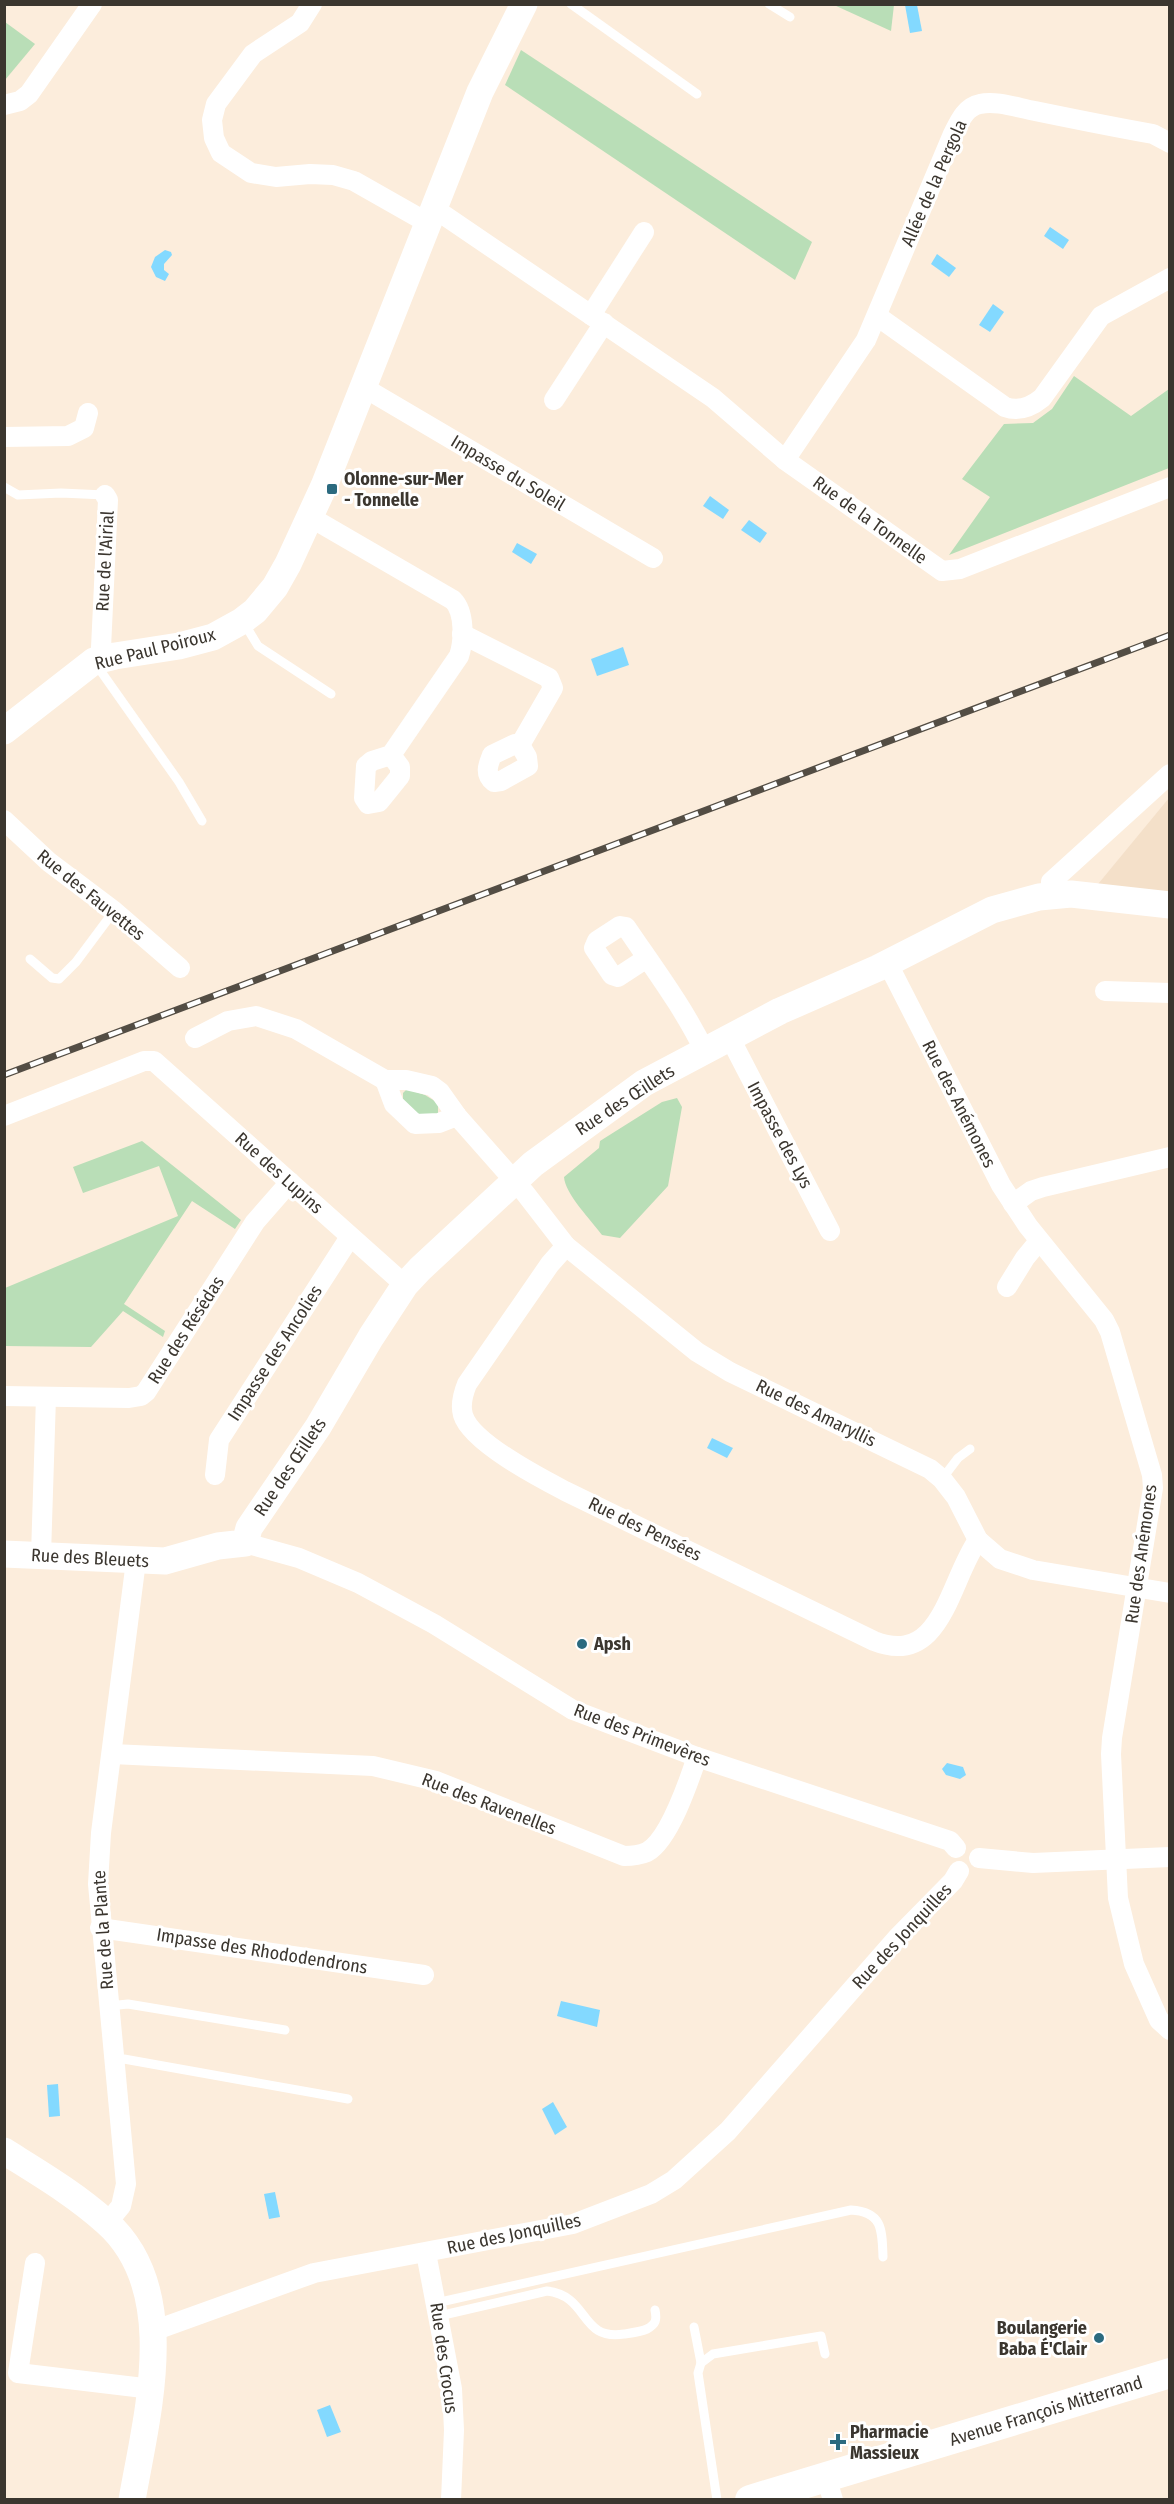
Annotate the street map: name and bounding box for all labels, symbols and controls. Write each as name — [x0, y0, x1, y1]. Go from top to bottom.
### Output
street label: Allée de la Pergola — [896, 116, 972, 250]
street label: Impasse du Soleil — [447, 430, 569, 516]
place label: Olonne-sur-Mer - Tonnelle — [344, 468, 464, 511]
street label: Rue de la Tonnelle — [809, 471, 931, 569]
marker: Olonne-sur-Mer - Tonnelle — [325, 482, 339, 496]
street label: Rue de l'Airial — [91, 510, 119, 612]
street label: Rue Paul Poiroux — [92, 623, 218, 675]
street label: Rue des Fauvettes — [32, 845, 150, 946]
street label: Rue des Anémones — [917, 1037, 1001, 1172]
street label: Rue des Œillets — [571, 1060, 679, 1140]
street label: Impasse des Lys — [743, 1078, 818, 1192]
street label: Rue des Lupins — [230, 1128, 328, 1219]
street label: Rue des Résédas — [143, 1272, 229, 1388]
street label: Impasse des Ancolies — [223, 1281, 327, 1425]
street label: Rue des Amaryllis — [752, 1374, 880, 1452]
street label: Rue des Œillets — [249, 1413, 331, 1520]
street label: Rue des Anémones — [1120, 1483, 1162, 1625]
street label: Rue des Pensées — [585, 1492, 705, 1566]
street label: Rue des Bleuets — [30, 1544, 150, 1572]
place label: Apsh — [593, 1633, 631, 1655]
marker: Apsh — [575, 1637, 589, 1651]
street label: Rue des Primevères — [571, 1699, 714, 1771]
street label: Rue des Ravenelles — [419, 1768, 560, 1840]
street label: Rue de la Plante — [88, 1870, 118, 1990]
street label: Rue des Jonquilles — [847, 1878, 957, 1993]
street label: Impasse des Rhododendrons — [155, 1923, 369, 1979]
street label: Rue des Jonquilles — [445, 2209, 583, 2259]
street label: Rue des Crocus — [425, 2301, 463, 2415]
place label: Boulangerie Baba É'Clair — [997, 2317, 1087, 2360]
marker: Boulangerie Baba É'Clair — [1092, 2331, 1106, 2345]
street label: Avenue François Mitterrand — [947, 2371, 1145, 2451]
place label: Pharmacie Massieux — [850, 2421, 929, 2464]
marker: Pharmacie Massieux — [831, 2435, 845, 2449]

